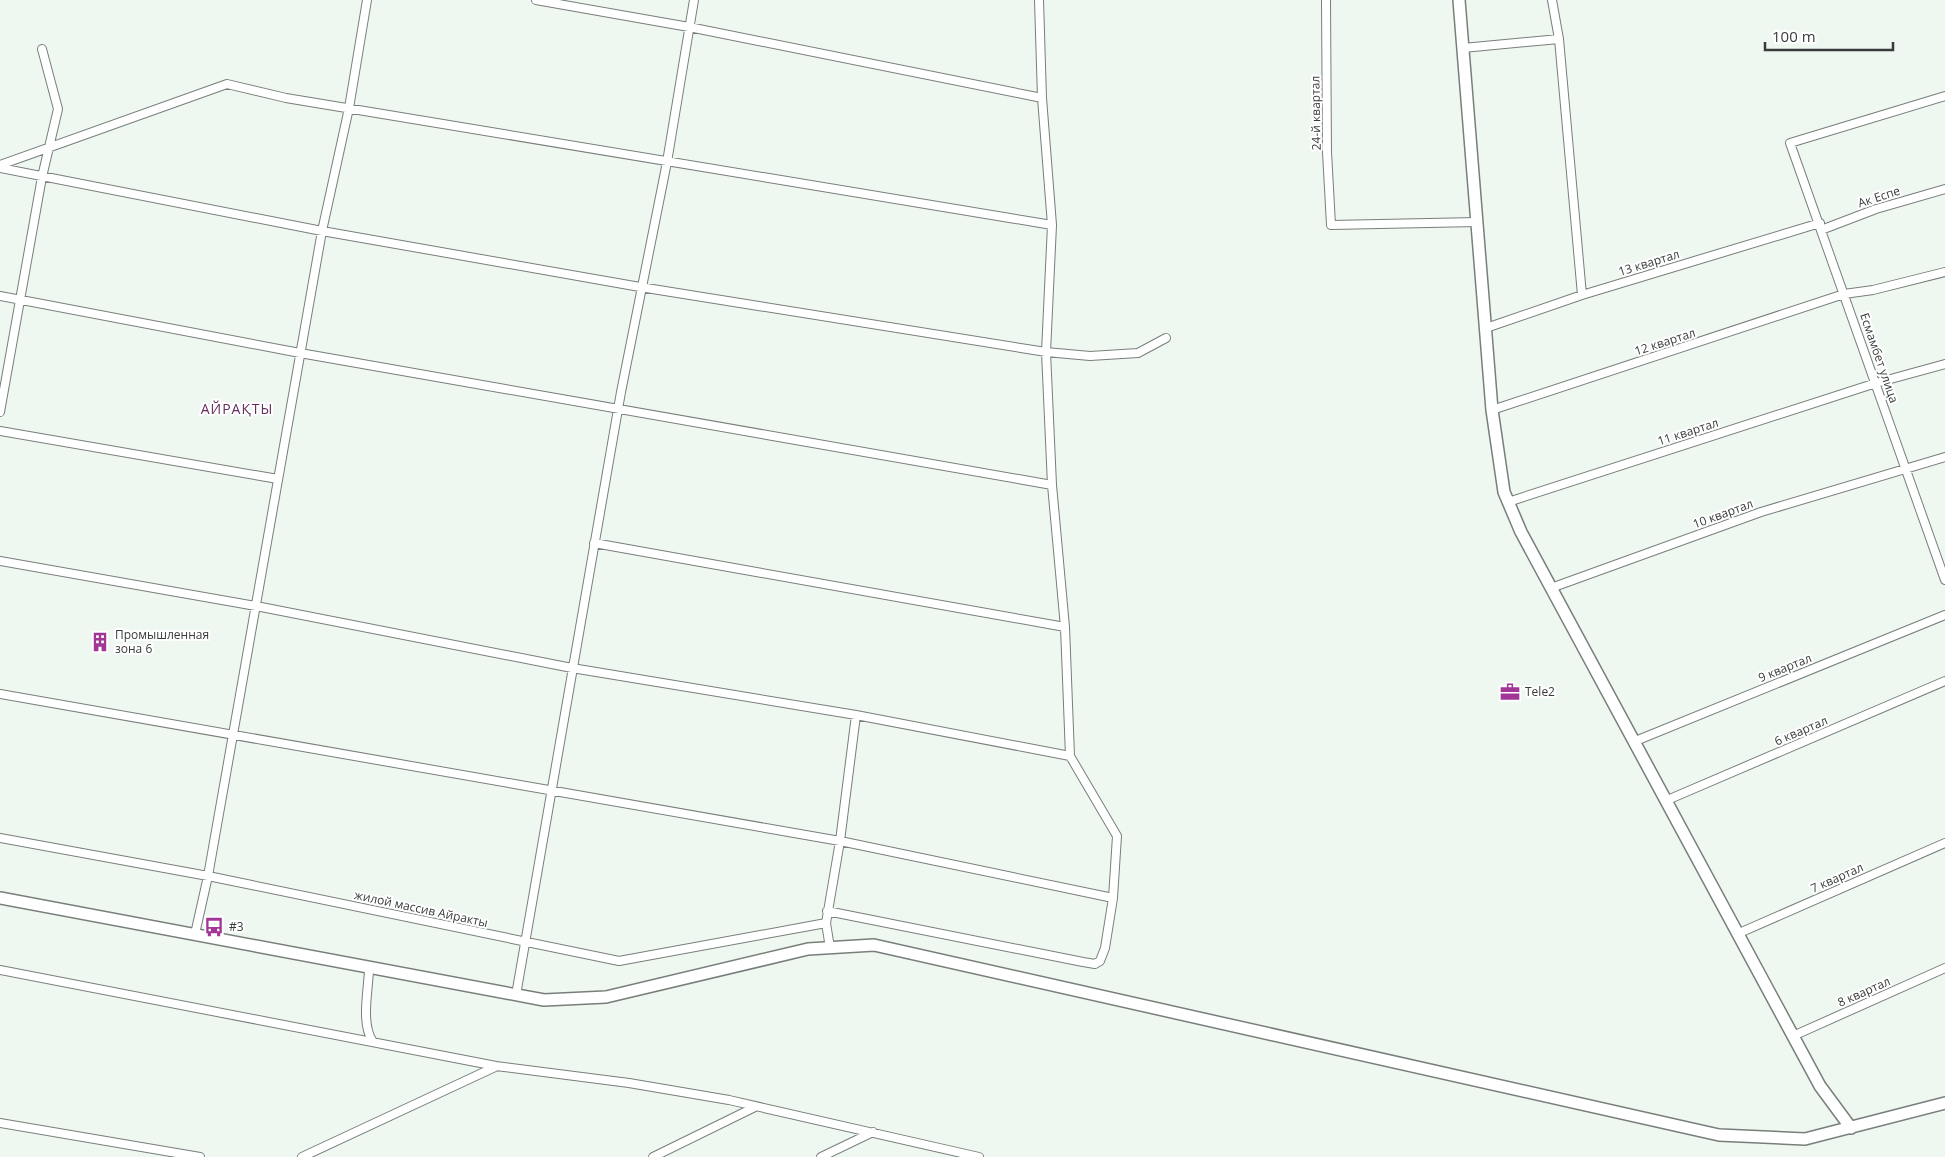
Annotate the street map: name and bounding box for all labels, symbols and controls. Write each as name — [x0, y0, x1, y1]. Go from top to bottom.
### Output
scale bar — [1765, 20, 1892, 52]
text: 100 m — [1772, 26, 1816, 46]
street label: 24-й квартал — [1306, 76, 1325, 150]
street label: Ак Еспе — [1856, 182, 1902, 211]
street label: 13 квартал — [1616, 245, 1682, 280]
street label: Есмамбет улица — [1856, 311, 1903, 405]
street label: 12 квартал — [1632, 324, 1697, 359]
district label: АЙРАҚТЫ — [201, 399, 273, 418]
street label: 11 квартал — [1655, 414, 1720, 449]
street label: 10 квартал — [1690, 495, 1755, 532]
place label: Промышленная зона 6 — [115, 626, 209, 657]
building icon: Промышленная зона 6 — [89, 631, 111, 653]
street label: 9 квартал — [1756, 649, 1814, 686]
office icon: Tele2 — [1499, 681, 1521, 703]
place label: Tele2 — [1525, 683, 1555, 700]
street label: 6 квартал — [1772, 712, 1830, 749]
street label: 7 квартал — [1808, 858, 1866, 897]
street label: жилой массив Айракты — [353, 886, 489, 931]
bus stop icon: #3 — [203, 916, 225, 938]
place label: #3 — [229, 918, 244, 935]
street label: 8 квартал — [1835, 972, 1893, 1011]

